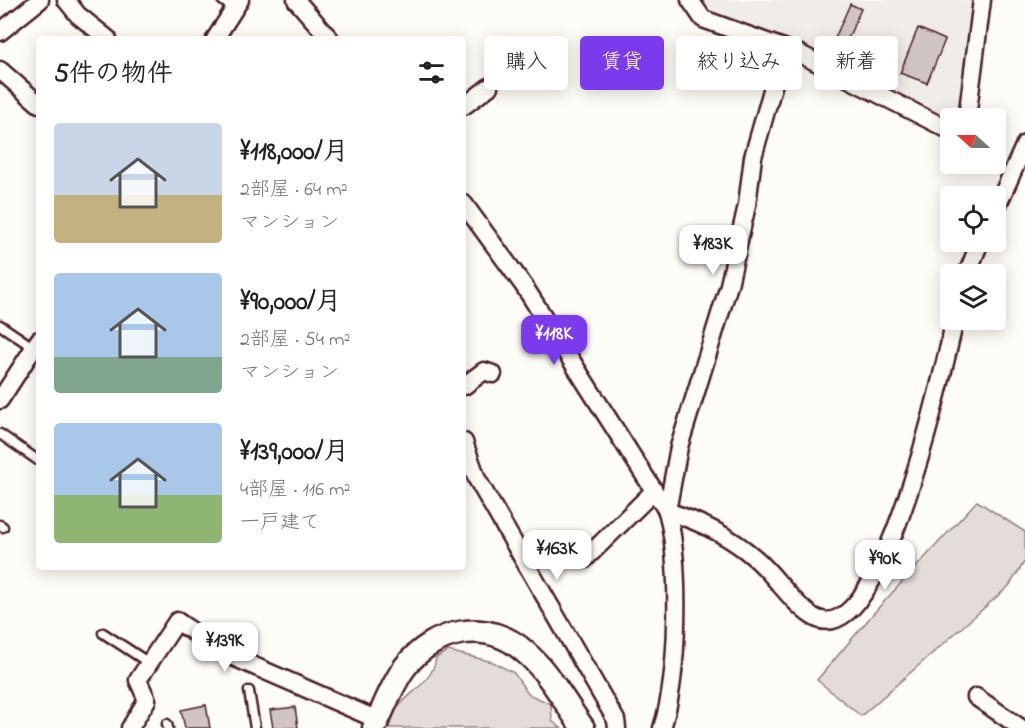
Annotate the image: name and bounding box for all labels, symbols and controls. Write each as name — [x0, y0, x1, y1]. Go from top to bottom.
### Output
chip: 購入 — [484, 36, 568, 90]
chip: 賃貸 — [580, 36, 664, 90]
chip: 絞り込み — [676, 36, 802, 90]
chip: 新着 — [814, 36, 898, 90]
text: 5件の物件 — [54, 56, 173, 94]
icon: filters — [415, 56, 448, 89]
north arrow — [940, 108, 1006, 174]
map controls — [940, 108, 1006, 330]
text: ¥118,000/月 — [240, 134, 349, 172]
icon: home — [102, 147, 174, 219]
text: 2部屋 · 64 m² — [240, 176, 348, 205]
button: locate — [940, 186, 1006, 252]
text: マンション — [240, 209, 339, 238]
pin: ¥183K — [671, 225, 755, 276]
text: ¥183K — [693, 230, 733, 259]
button: layers — [940, 264, 1006, 330]
text: ¥90,000/月 — [240, 284, 341, 322]
icon: home — [102, 297, 174, 369]
pin: ¥118K — [512, 315, 596, 366]
text: ¥118K — [535, 320, 573, 349]
text: 2部屋 · 54 m² — [240, 326, 350, 355]
text: マンション — [240, 359, 339, 388]
text: ¥139,000/月 — [240, 434, 349, 472]
icon: home — [102, 447, 174, 519]
text: 4部屋 · 116 m² — [240, 476, 350, 505]
text: 一戸建て — [240, 509, 320, 538]
pin: ¥163K — [515, 530, 599, 581]
text: ¥163K — [537, 535, 577, 564]
pin: ¥90K — [849, 540, 921, 591]
text: ¥90K — [869, 545, 901, 574]
pin: ¥139K — [183, 622, 267, 673]
text: ¥139K — [206, 627, 244, 656]

